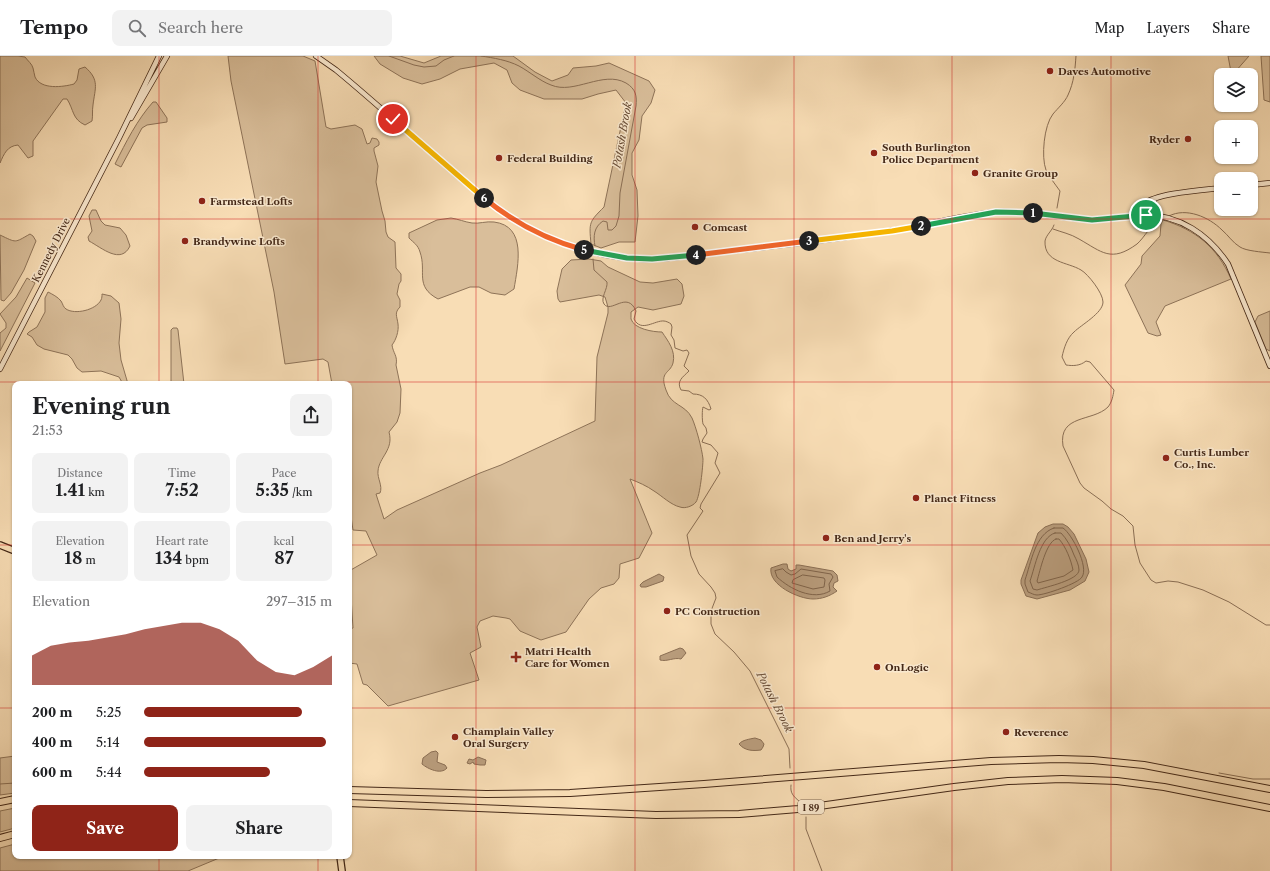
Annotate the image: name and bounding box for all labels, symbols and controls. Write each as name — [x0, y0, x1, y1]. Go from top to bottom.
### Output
search box — [112, 10, 392, 46]
text: Tempo — [20, 16, 88, 39]
icon: search — [126, 17, 148, 39]
text: Search here — [158, 18, 243, 37]
text: Map — [1094, 19, 1124, 37]
text: Layers — [1146, 19, 1190, 37]
text: Share — [1212, 19, 1250, 37]
place label: Daves Automotive — [1058, 65, 1151, 78]
marker: Daves Automotive — [1045, 66, 1055, 76]
map controls — [1214, 68, 1258, 216]
button: layers — [1214, 68, 1258, 112]
water label: Potash Brook — [609, 101, 635, 170]
pin — [376, 102, 410, 136]
icon: check — [382, 108, 404, 130]
button: + — [1214, 120, 1258, 164]
place label: Ryder — [1149, 133, 1180, 146]
marker: Ryder — [1183, 134, 1193, 144]
place label: South Burlington Police Department — [882, 141, 979, 166]
marker: South Burlington Police Department — [869, 148, 879, 158]
place label: Federal Building — [507, 152, 593, 165]
marker: Federal Building — [494, 153, 504, 163]
place label: Granite Group — [983, 167, 1058, 180]
marker: Granite Group — [970, 168, 980, 178]
button: − — [1214, 172, 1258, 216]
pin: 6 — [474, 188, 494, 208]
text: 6 — [481, 191, 487, 205]
place label: Farmstead Lofts — [210, 195, 293, 208]
marker: Farmstead Lofts — [197, 196, 207, 206]
pin — [1129, 198, 1163, 232]
pin: 1 — [1023, 203, 1043, 223]
icon: arrive — [1135, 204, 1157, 226]
text: 1 — [1031, 206, 1035, 220]
street label: Kennedy Drive — [29, 215, 73, 285]
pin: 2 — [911, 216, 931, 236]
text: 2 — [918, 219, 924, 233]
place label: Comcast — [703, 221, 747, 234]
marker: Comcast — [690, 222, 700, 232]
pin: 3 — [799, 231, 819, 251]
text: 3 — [806, 234, 812, 248]
place label: Brandywine Lofts — [193, 235, 285, 248]
marker: Brandywine Lofts — [180, 236, 190, 246]
pin: 5 — [574, 240, 594, 260]
text: 5 — [581, 243, 587, 257]
pin: 4 — [686, 245, 706, 265]
text: 4 — [693, 248, 699, 262]
text: Evening run — [32, 393, 171, 420]
button: share — [290, 394, 332, 436]
text: 21:53 — [32, 422, 63, 438]
place label: Curtis Lumber Co., Inc. — [1174, 446, 1249, 471]
marker: Curtis Lumber Co., Inc. — [1161, 453, 1171, 463]
text: Distance — [57, 466, 103, 480]
text: Time — [168, 466, 196, 480]
text: Pace — [272, 466, 296, 480]
text: 1.41 — [55, 480, 85, 500]
text: 7:52 — [165, 480, 199, 500]
text: 5:35 — [256, 480, 289, 500]
text: km — [85, 485, 105, 499]
text: /km — [289, 485, 312, 499]
place label: Planet Fitness — [924, 492, 996, 505]
marker: Planet Fitness — [911, 493, 921, 503]
place label: Ben and Jerry's — [834, 532, 911, 545]
marker: Ben and Jerry's — [821, 533, 831, 543]
text: Elevation — [55, 534, 105, 548]
text: Heart rate — [155, 534, 209, 548]
text: kcal — [274, 534, 294, 548]
text: 18 — [64, 548, 82, 568]
text: 134 — [155, 548, 182, 568]
text: 87 — [274, 548, 294, 568]
text: m — [82, 553, 96, 567]
text: bpm — [182, 553, 209, 567]
text: Elevation — [32, 593, 90, 609]
text: 297–315 m — [266, 593, 332, 609]
place label: PC Construction — [675, 605, 760, 618]
marker: PC Construction — [662, 606, 672, 616]
place label: Matri Health Care for Women — [525, 645, 610, 670]
marker: Matri Health Care for Women — [510, 651, 522, 663]
place label: OnLogic — [885, 661, 929, 674]
marker: OnLogic — [872, 662, 882, 672]
water label: Potash Brook — [753, 668, 796, 735]
text: 200 m — [32, 704, 72, 720]
text: 5:25 — [96, 704, 121, 720]
place label: Champlain Valley Oral Surgery — [463, 725, 555, 750]
place label: Reverence — [1014, 726, 1068, 739]
marker: Reverence — [1001, 727, 1011, 737]
marker: Champlain Valley Oral Surgery — [450, 732, 460, 742]
text: 400 m — [32, 734, 72, 750]
text: 5:14 — [96, 734, 120, 750]
text: 600 m — [32, 764, 73, 780]
text: 5:44 — [96, 764, 122, 780]
road number: I 89 — [798, 800, 824, 814]
button: Save — [32, 805, 178, 851]
button: Share — [186, 805, 332, 851]

